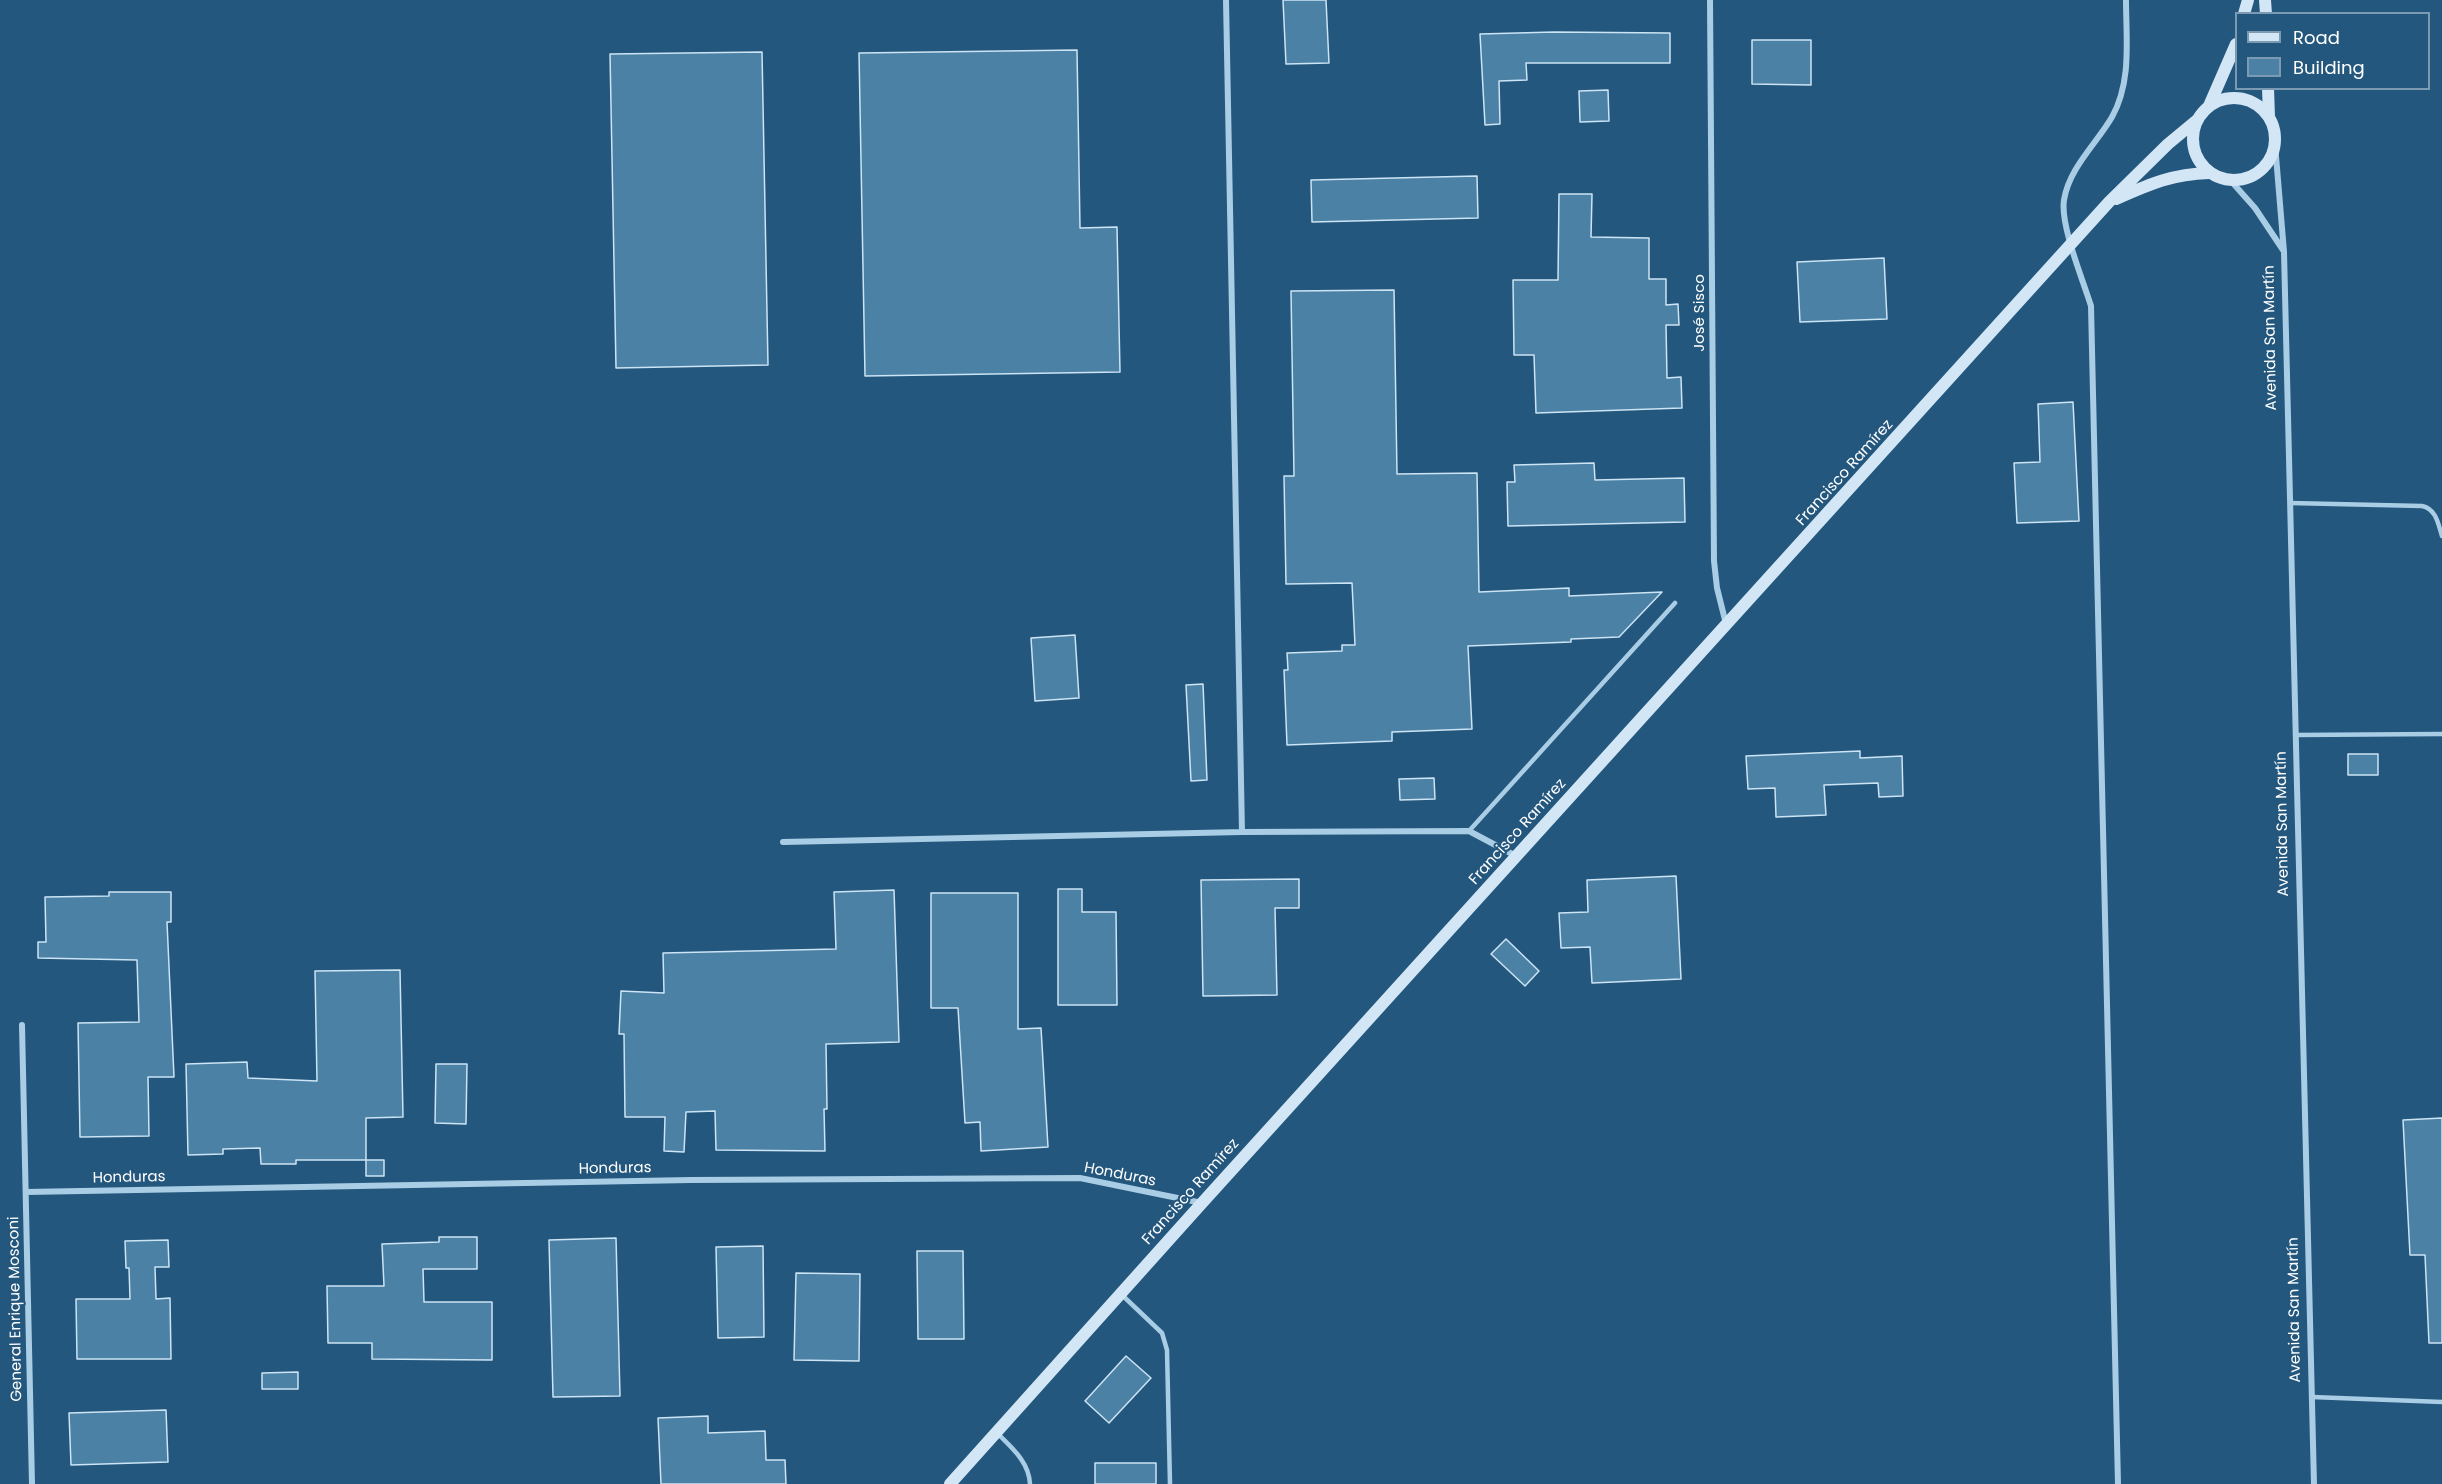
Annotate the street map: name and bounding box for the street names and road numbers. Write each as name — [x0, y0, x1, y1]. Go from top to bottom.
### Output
street label: Avenida San Martín — [2261, 265, 2281, 411]
street label: José Sisco — [1691, 274, 1709, 352]
street label: Francisco Ramírez — [1793, 416, 1897, 530]
street label: Avenida San Martín — [2273, 751, 2293, 897]
street label: Francisco Ramírez — [1466, 775, 1570, 889]
street label: Francisco Ramírez — [1139, 1135, 1243, 1249]
street label: Honduras — [578, 1159, 652, 1179]
street label: Honduras — [1083, 1159, 1157, 1191]
street label: Honduras — [92, 1168, 166, 1188]
street label: General Enrique Mosconi — [5, 1216, 27, 1402]
street label: Avenida San Martín — [2285, 1237, 2305, 1383]

